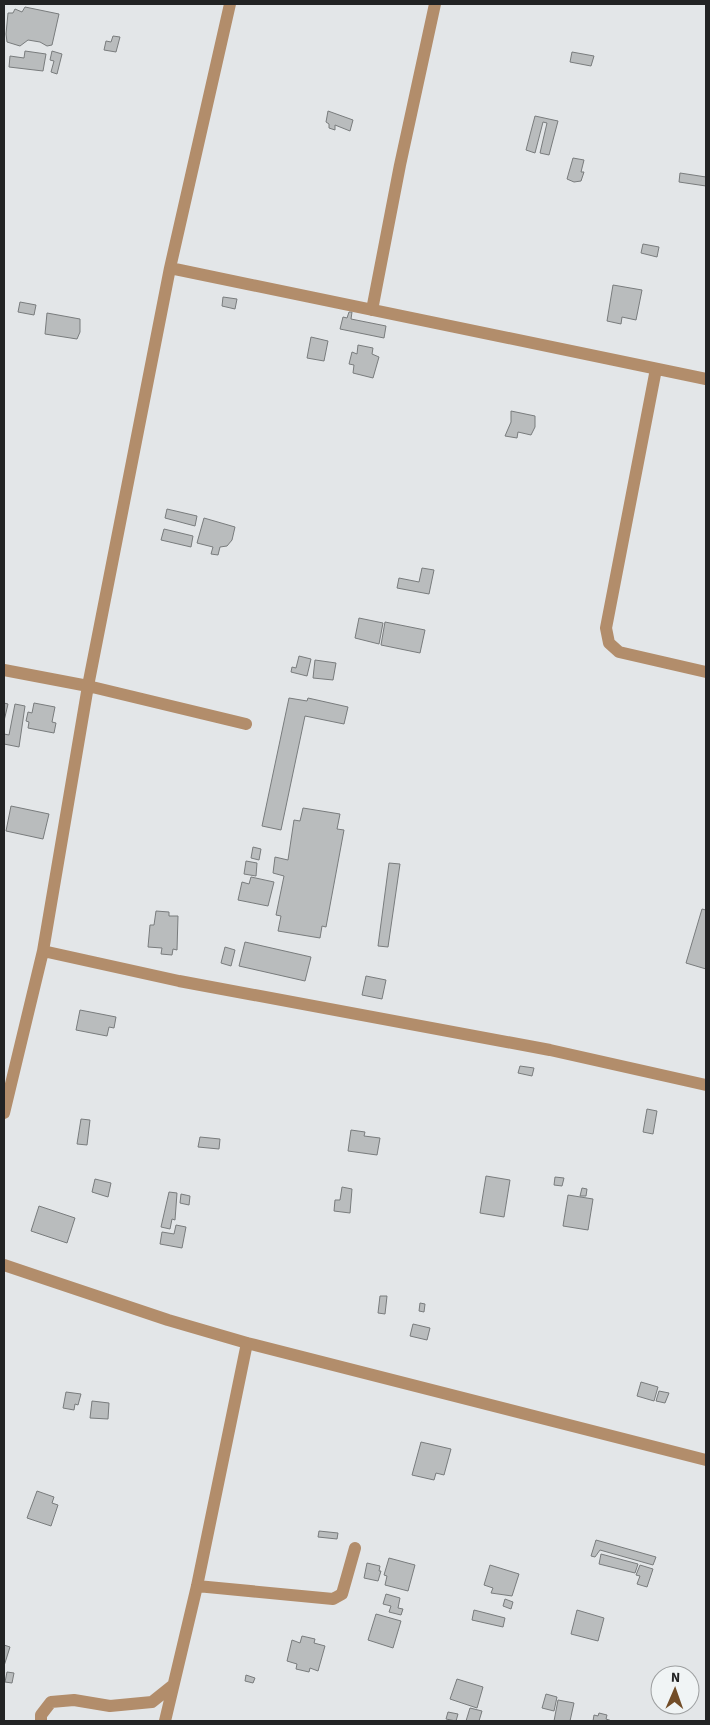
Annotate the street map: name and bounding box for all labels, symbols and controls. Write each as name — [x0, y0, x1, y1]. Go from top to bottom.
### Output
north arrow — [650, 1665, 700, 1715]
text: N — [670, 1668, 680, 1688]

